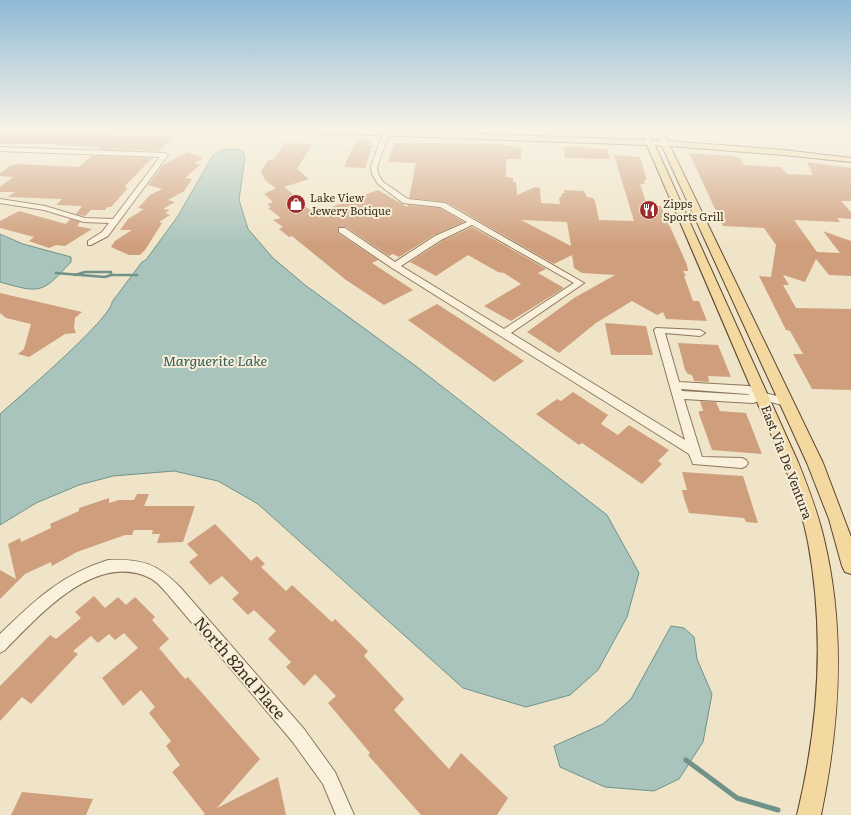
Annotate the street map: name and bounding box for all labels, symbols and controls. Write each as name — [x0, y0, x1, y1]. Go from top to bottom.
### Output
place label: Lake View Jewery Botique — [310, 189, 391, 218]
shop icon: Lake View Jewery Botique — [285, 193, 307, 215]
place label: Zipps Sports Grill — [663, 195, 724, 224]
restaurant icon: Zipps Sports Grill — [638, 199, 660, 221]
water label: Marguerite Lake — [163, 350, 268, 370]
street label: East Via De Ventura — [757, 402, 818, 522]
street label: North 82nd Place — [189, 611, 292, 724]

